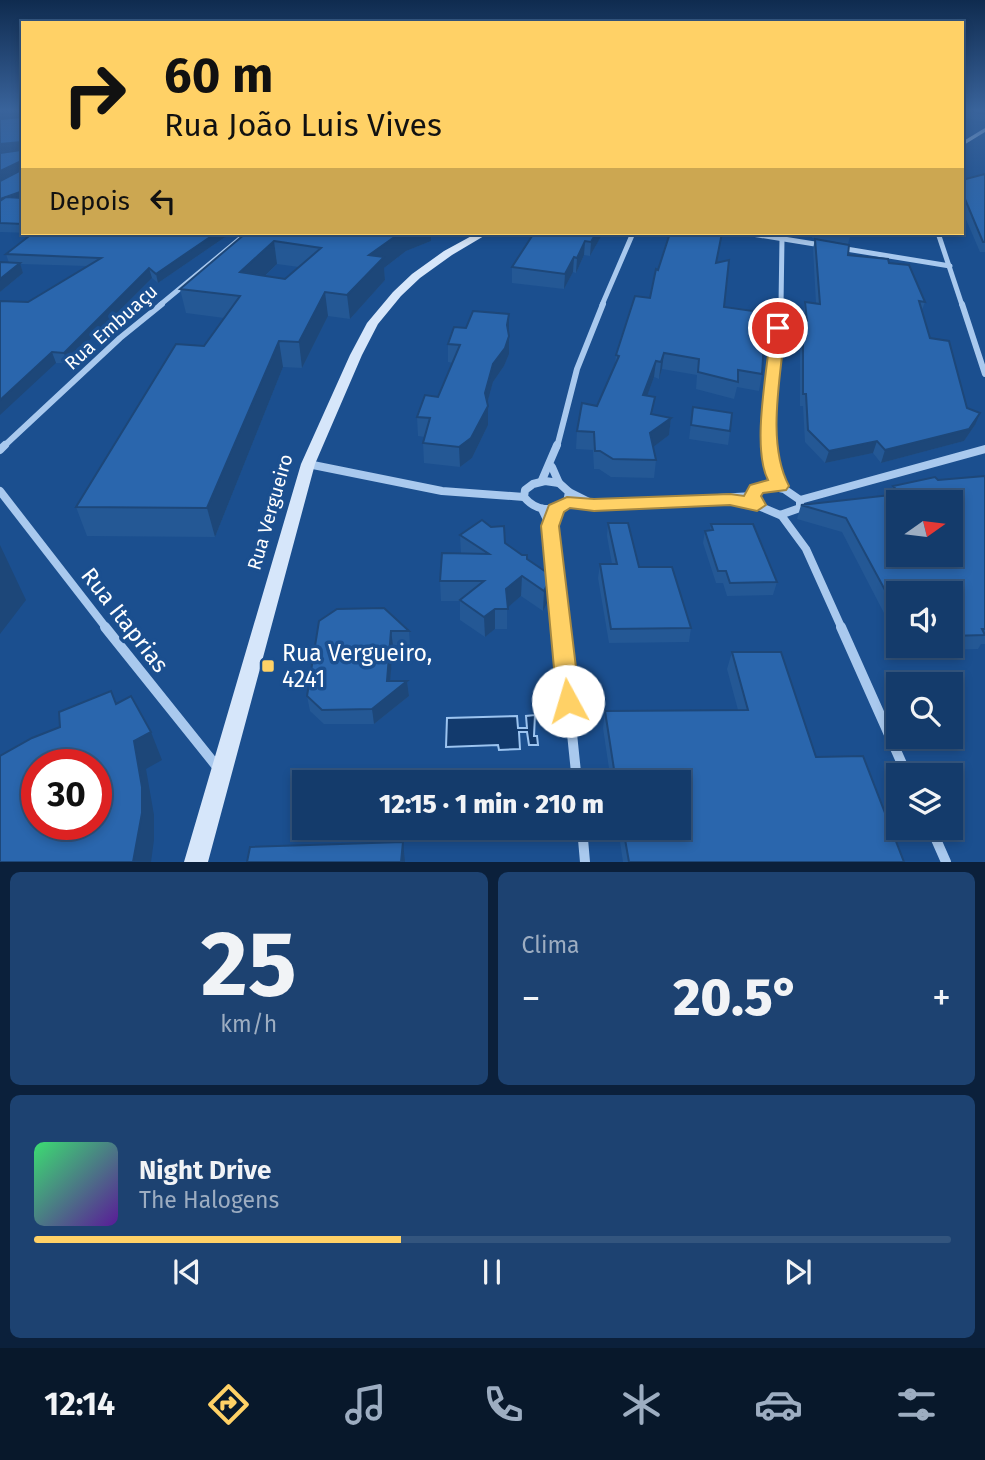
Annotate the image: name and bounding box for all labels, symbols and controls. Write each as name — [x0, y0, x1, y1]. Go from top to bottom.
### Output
text: 60 m — [164, 46, 273, 105]
icon: right — [49, 49, 140, 140]
text: Rua João Luis Vives — [164, 106, 442, 144]
icon: left — [144, 182, 182, 220]
text: Depois — [49, 186, 130, 217]
street label: Rua Embuaçu — [60, 279, 162, 375]
pin — [748, 298, 808, 358]
icon: arrive — [759, 309, 797, 347]
street label: Rua Vergueiro — [242, 451, 298, 573]
north arrow — [886, 490, 962, 567]
map controls — [886, 490, 963, 840]
street label: Rua Itaprias — [75, 562, 175, 678]
button: sound — [886, 581, 963, 658]
place label: Rua Vergueiro, 4241 — [282, 639, 432, 693]
marker: Rua Vergueiro, 4241 — [260, 658, 276, 674]
position arrow — [531, 664, 605, 738]
button: search — [886, 672, 963, 749]
speed limit sign: 30 — [21, 749, 112, 840]
button: layers — [886, 763, 963, 840]
text: 12:15 · 1 min · 210 m — [379, 789, 604, 820]
text: 25 — [201, 910, 297, 1019]
text: Clima — [522, 931, 580, 959]
text: 20.5° — [673, 966, 799, 1029]
text: − — [522, 975, 541, 1021]
text: + — [932, 975, 951, 1021]
text: km/h — [220, 1010, 277, 1038]
text: Night Drive — [139, 1155, 271, 1186]
text: The Halogens — [139, 1186, 279, 1214]
icon: previous — [168, 1253, 206, 1291]
icon: pause — [473, 1253, 511, 1291]
icon: next — [779, 1253, 817, 1291]
icon: directions — [204, 1380, 253, 1429]
icon: music — [341, 1380, 390, 1429]
icon: phone — [479, 1380, 528, 1429]
icon: climate — [617, 1380, 666, 1429]
icon: car — [754, 1380, 803, 1429]
icon: filters — [892, 1380, 941, 1429]
text: 12:14 — [44, 1385, 115, 1423]

